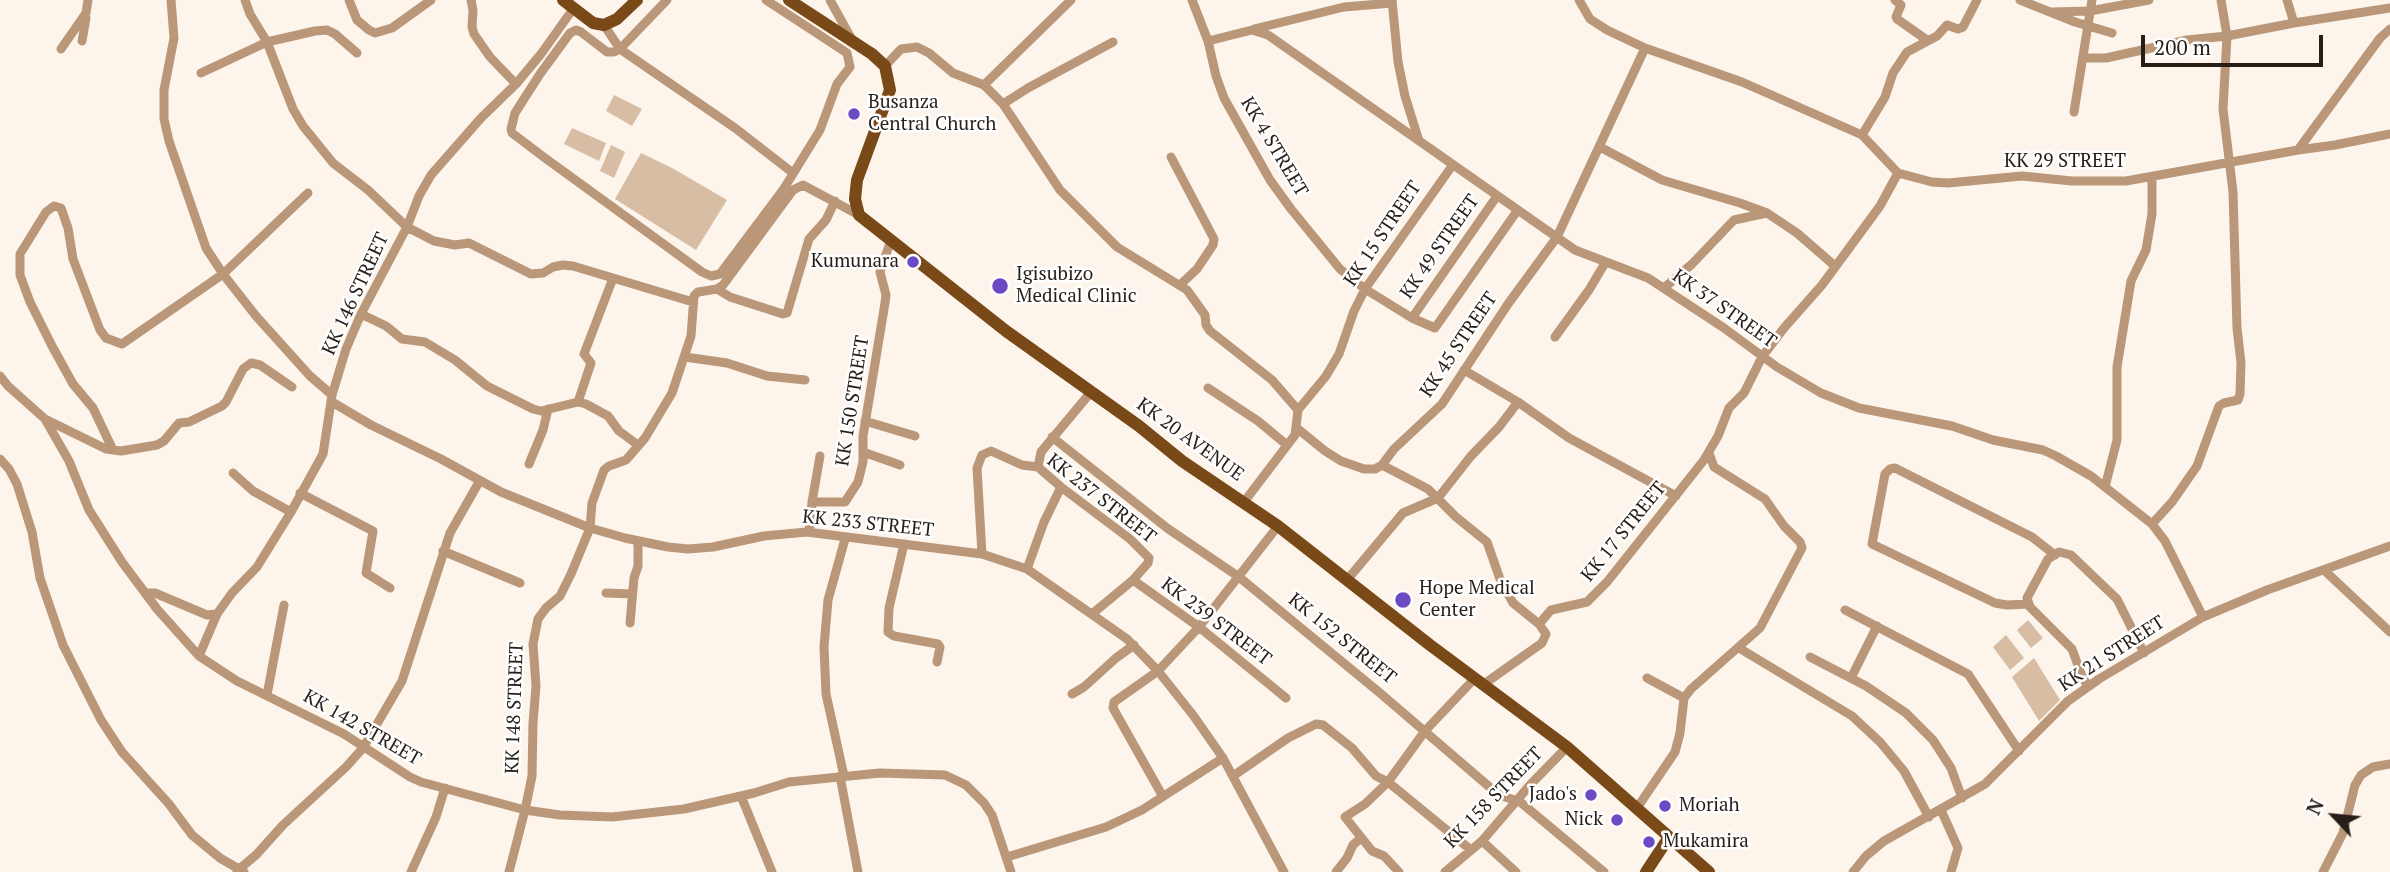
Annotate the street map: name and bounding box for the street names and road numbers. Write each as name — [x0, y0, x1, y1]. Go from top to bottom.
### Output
street label: KK 4 STREET — [1235, 93, 1313, 201]
street label: KK 29 STREET — [2004, 151, 2126, 173]
street label: KK 15 STREET — [1339, 177, 1427, 291]
street label: KK 49 STREET — [1396, 191, 1484, 303]
street label: KK 146 STREET — [318, 229, 394, 359]
street label: KK 37 STREET — [1668, 265, 1780, 353]
street label: KK 45 STREET — [1415, 288, 1503, 402]
street label: KK 150 STREET — [831, 334, 875, 468]
street label: KK 20 AVENUE — [1132, 393, 1248, 487]
street label: KK 237 STREET — [1042, 449, 1160, 549]
street label: KK 17 STREET — [1577, 477, 1671, 587]
street label: KK 233 STREET — [801, 506, 935, 542]
street label: KK 239 STREET — [1156, 573, 1276, 671]
street label: KK 152 STREET — [1283, 589, 1401, 689]
street label: KK 21 STREET — [2055, 611, 2169, 697]
street label: KK 148 STREET — [501, 642, 529, 774]
street label: KK 142 STREET — [299, 685, 425, 771]
street label: KK 158 STREET — [1440, 743, 1548, 853]

